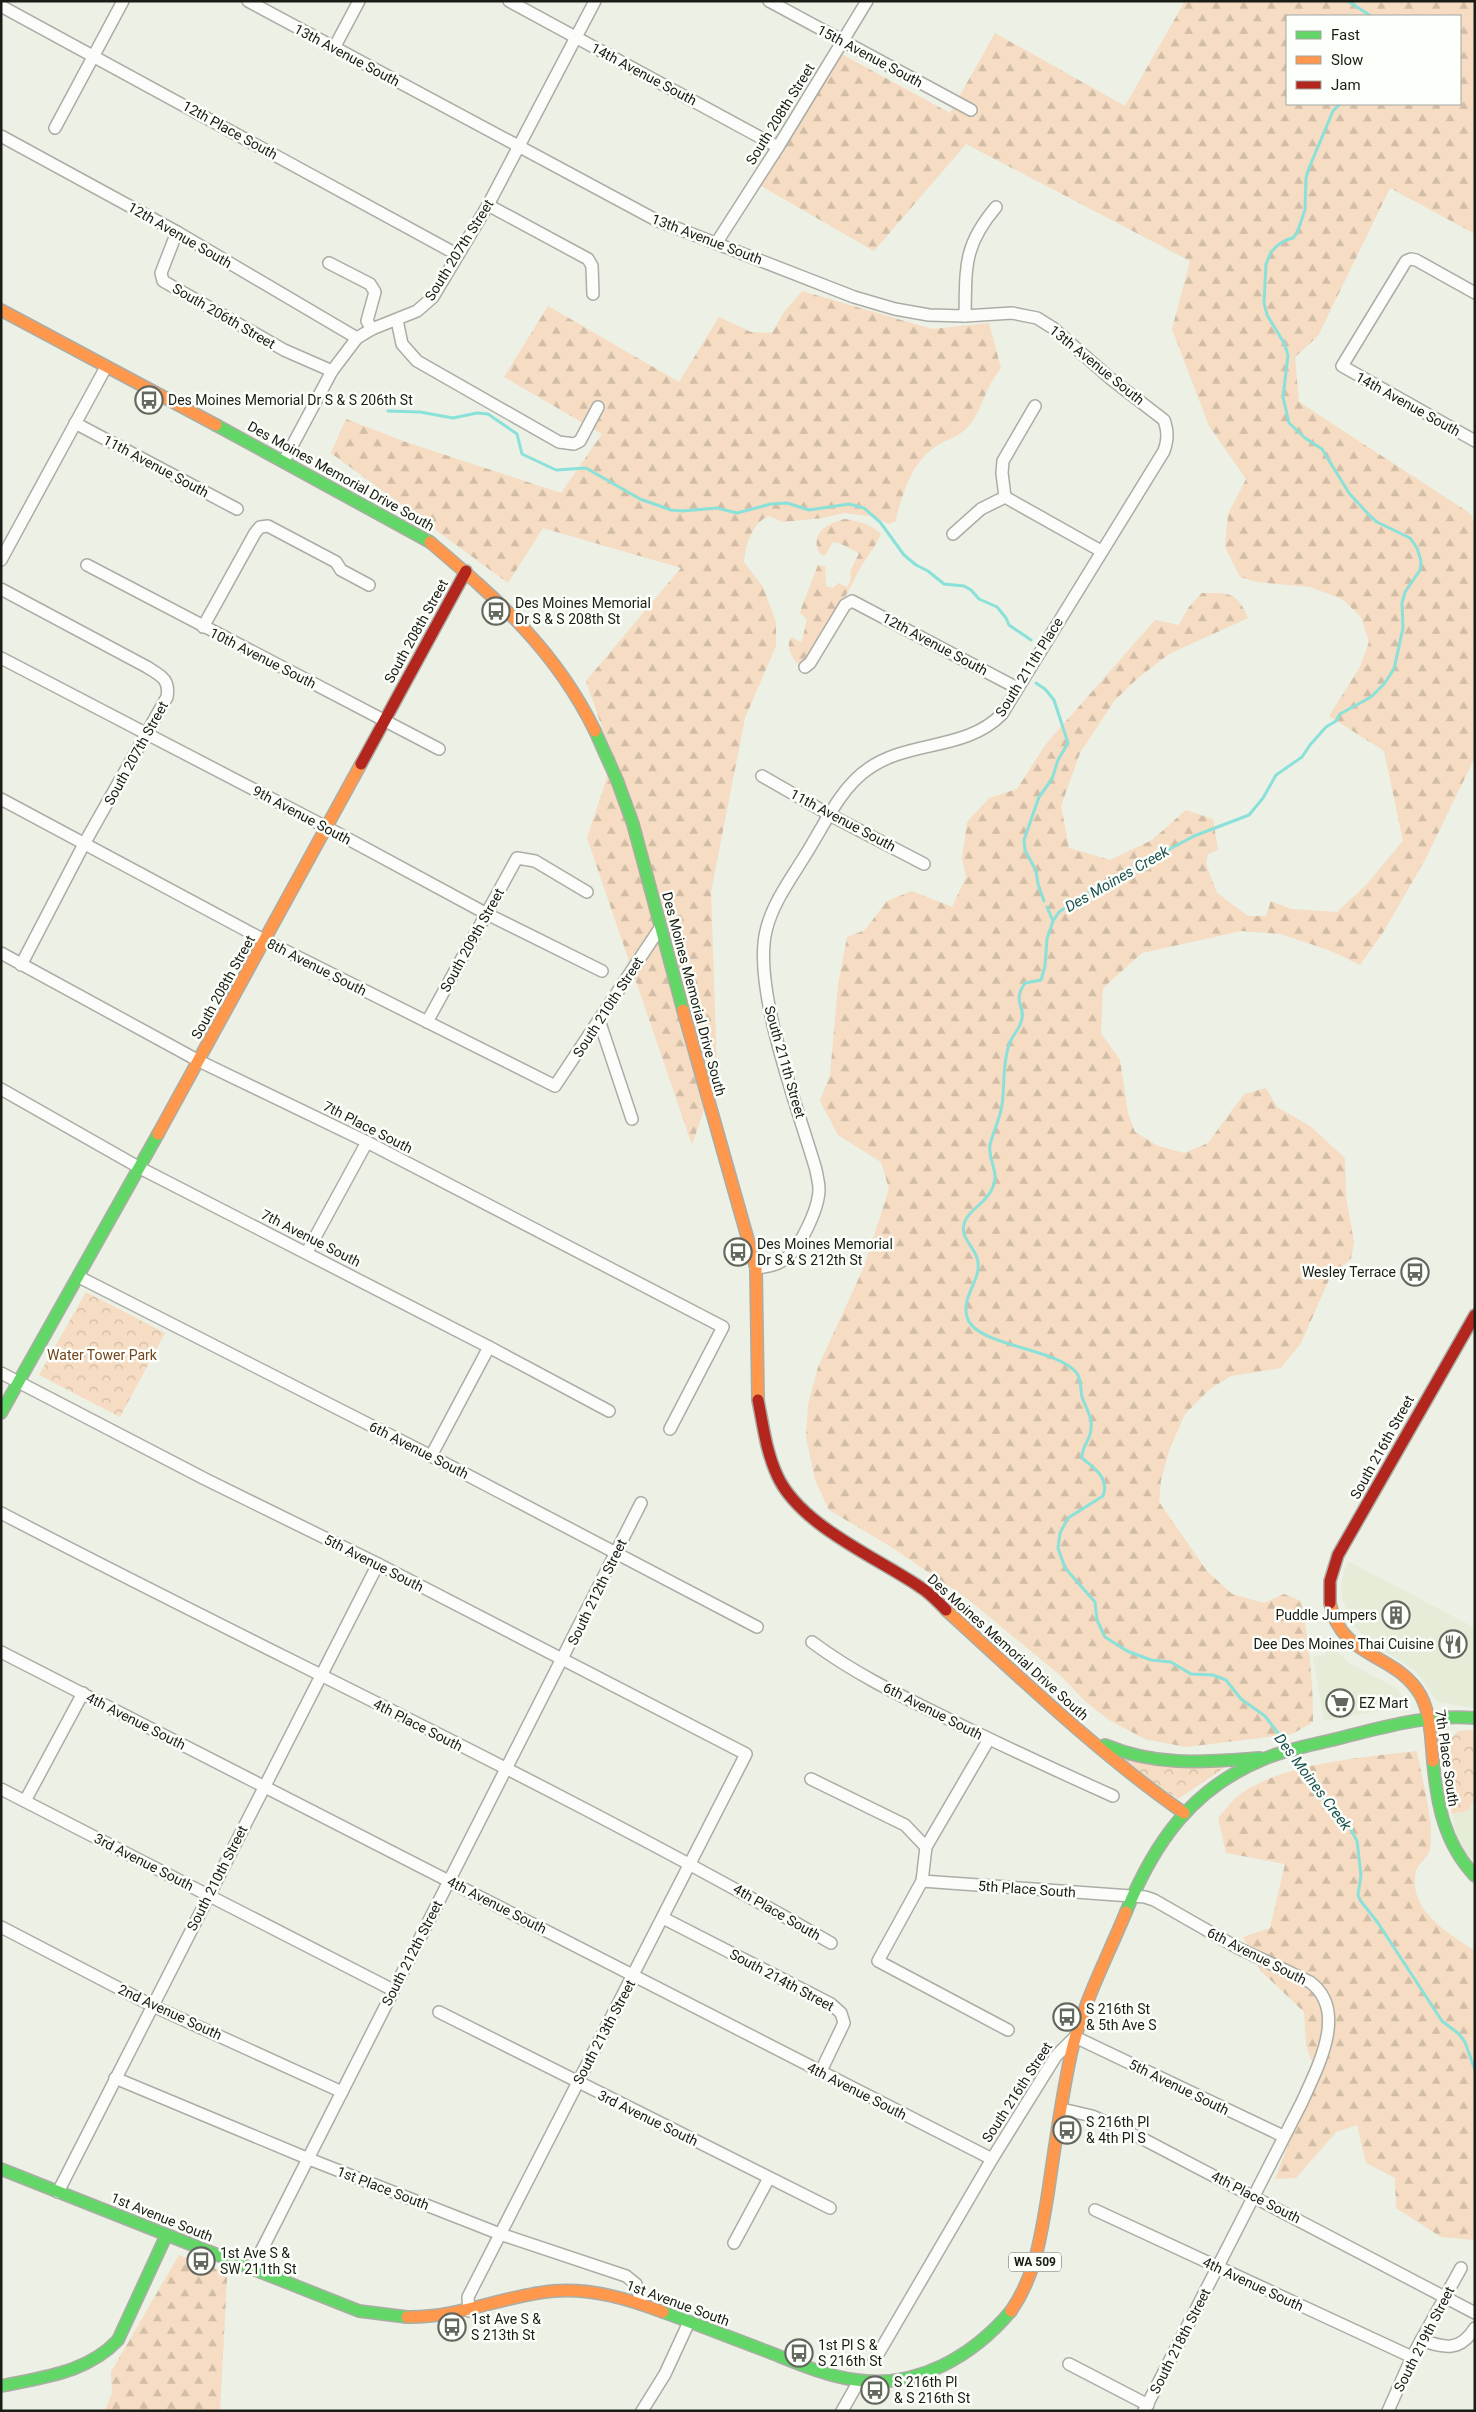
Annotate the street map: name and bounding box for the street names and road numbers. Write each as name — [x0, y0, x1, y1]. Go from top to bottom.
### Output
street label: 13th Avenue South — [292, 20, 402, 90]
street label: 15th Avenue South — [815, 21, 925, 91]
street label: 14th Avenue South — [589, 39, 699, 109]
street label: South 208th Street — [742, 60, 818, 167]
street label: 12th Place South — [180, 97, 280, 163]
street label: South 207th Street — [421, 196, 497, 303]
street label: 12th Avenue South — [125, 199, 235, 271]
street label: 13th Avenue South — [649, 211, 765, 267]
street label: South 206th Street — [170, 280, 279, 352]
street label: 13th Avenue South — [1046, 322, 1148, 408]
street label: 14th Avenue South — [1353, 369, 1463, 439]
street label: Des Moines Memorial Drive South — [245, 418, 437, 534]
street label: 11th Avenue South — [101, 431, 211, 501]
street label: South 208th Street — [381, 576, 451, 686]
street label: 12th Avenue South — [880, 609, 990, 679]
street label: South 211th Place — [992, 615, 1066, 719]
street label: 10th Avenue South — [207, 624, 319, 692]
street label: South 207th Street — [101, 698, 171, 808]
street label: 9th Avenue South — [250, 782, 354, 848]
street label: 11th Avenue South — [788, 785, 898, 855]
street label: South 209th Street — [437, 885, 507, 995]
street label: Des Moines Memorial Drive South — [659, 890, 729, 1098]
street label: South 208th Street — [188, 932, 258, 1042]
street label: 8th Avenue South — [265, 935, 369, 999]
street label: South 210th Street — [570, 954, 647, 1060]
street label: South 211th Street — [761, 1004, 809, 1120]
street label: 7th Place South — [321, 1098, 415, 1156]
street label: 7th Avenue South — [259, 1206, 363, 1270]
street label: South 216th Street — [1347, 1392, 1417, 1502]
street label: 6th Avenue South — [367, 1418, 471, 1482]
street label: 5th Avenue South — [322, 1531, 426, 1595]
street label: South 212th Street — [564, 1536, 630, 1648]
street label: Des Moines Memorial Drive South — [924, 1571, 1092, 1723]
street label: 6th Avenue South — [881, 1679, 985, 1743]
street label: 4th Avenue South — [84, 1689, 188, 1753]
street label: 4th Place South — [371, 1696, 465, 1754]
street label: 7th Place South — [1432, 1708, 1462, 1808]
street label: South 210th Street — [184, 1822, 251, 1933]
street label: 3rd Avenue South — [92, 1830, 196, 1894]
street label: 4th Avenue South — [445, 1873, 549, 1937]
street label: 5th Place South — [978, 1878, 1076, 1900]
street label: 4th Place South — [731, 1881, 823, 1943]
street label: South 212th Street — [379, 1897, 446, 2008]
street label: 6th Avenue South — [1205, 1924, 1309, 1988]
street label: South 214th Street — [727, 1946, 837, 2015]
street label: South 213th Street — [570, 1977, 639, 2087]
street label: 2nd Avenue South — [116, 1981, 224, 2043]
street label: South 216th Street — [979, 2039, 1056, 2145]
street label: 5th Avenue South — [1126, 2056, 1232, 2118]
street label: 4th Avenue South — [805, 2059, 909, 2123]
street label: 3rd Avenue South — [595, 2087, 701, 2149]
street label: 1st Place South — [335, 2163, 431, 2213]
street label: 4th Place South — [1209, 2168, 1303, 2226]
street label: 1st Avenue South — [109, 2189, 215, 2245]
road number: WA 509 — [1009, 2252, 1061, 2272]
street label: 4th Avenue South — [1200, 2254, 1306, 2314]
street label: 1st Avenue South — [624, 2277, 732, 2329]
street label: South 219th Street — [1391, 2283, 1458, 2394]
street label: South 218th Street — [1147, 2285, 1214, 2396]

